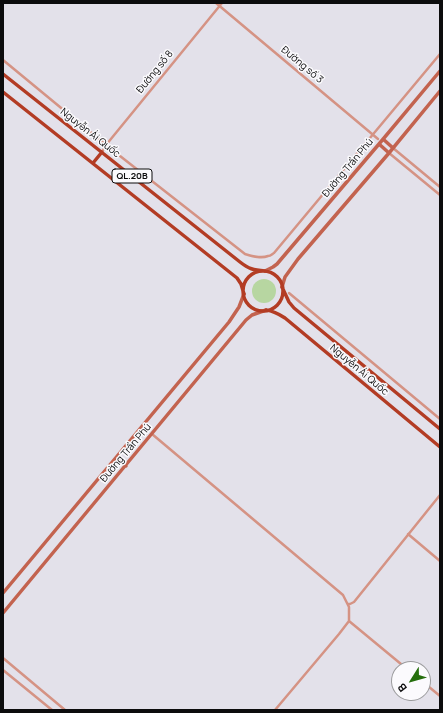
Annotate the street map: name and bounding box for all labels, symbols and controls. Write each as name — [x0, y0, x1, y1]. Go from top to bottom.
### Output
street label: Đường số 3 — [279, 44, 325, 86]
street label: Đường số 8 — [134, 48, 176, 96]
street label: Nguyễn Ái Quốc — [58, 106, 122, 160]
street label: Đường Trần Phú — [320, 136, 376, 200]
road number: QL.20B — [112, 169, 152, 183]
street label: Nguyễn Ái Quốc — [327, 342, 391, 398]
street label: Đường Trần Phú — [98, 421, 154, 485]
north arrow — [391, 661, 431, 701]
text: B — [394, 681, 410, 695]

